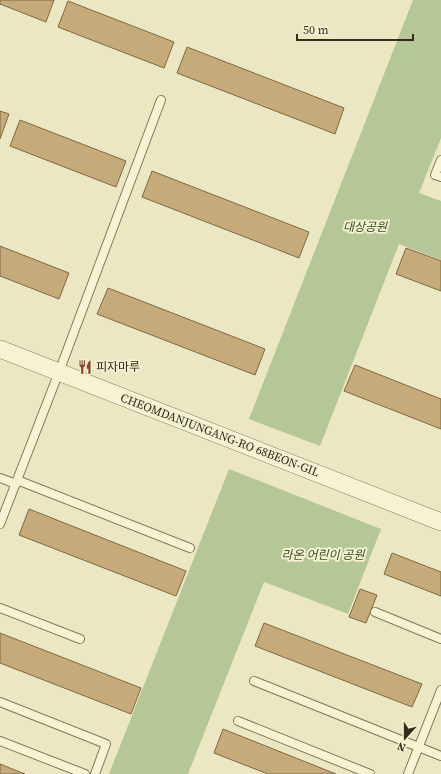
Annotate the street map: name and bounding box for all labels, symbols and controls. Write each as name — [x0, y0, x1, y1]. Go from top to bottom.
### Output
scale bar — [297, 16, 413, 42]
text: 50 m — [303, 22, 329, 38]
park label: 대상공원 — [343, 219, 388, 235]
restaurant icon: 피자마루 — [77, 359, 93, 375]
place label: 피자마루 — [96, 359, 140, 375]
street label: CHEOMDANJUNGANG-RO 68BEON-GIL — [118, 390, 322, 480]
park label: 라온 어린이 공원 — [282, 547, 365, 563]
north arrow — [385, 718, 425, 758]
text: N — [395, 738, 408, 755]

